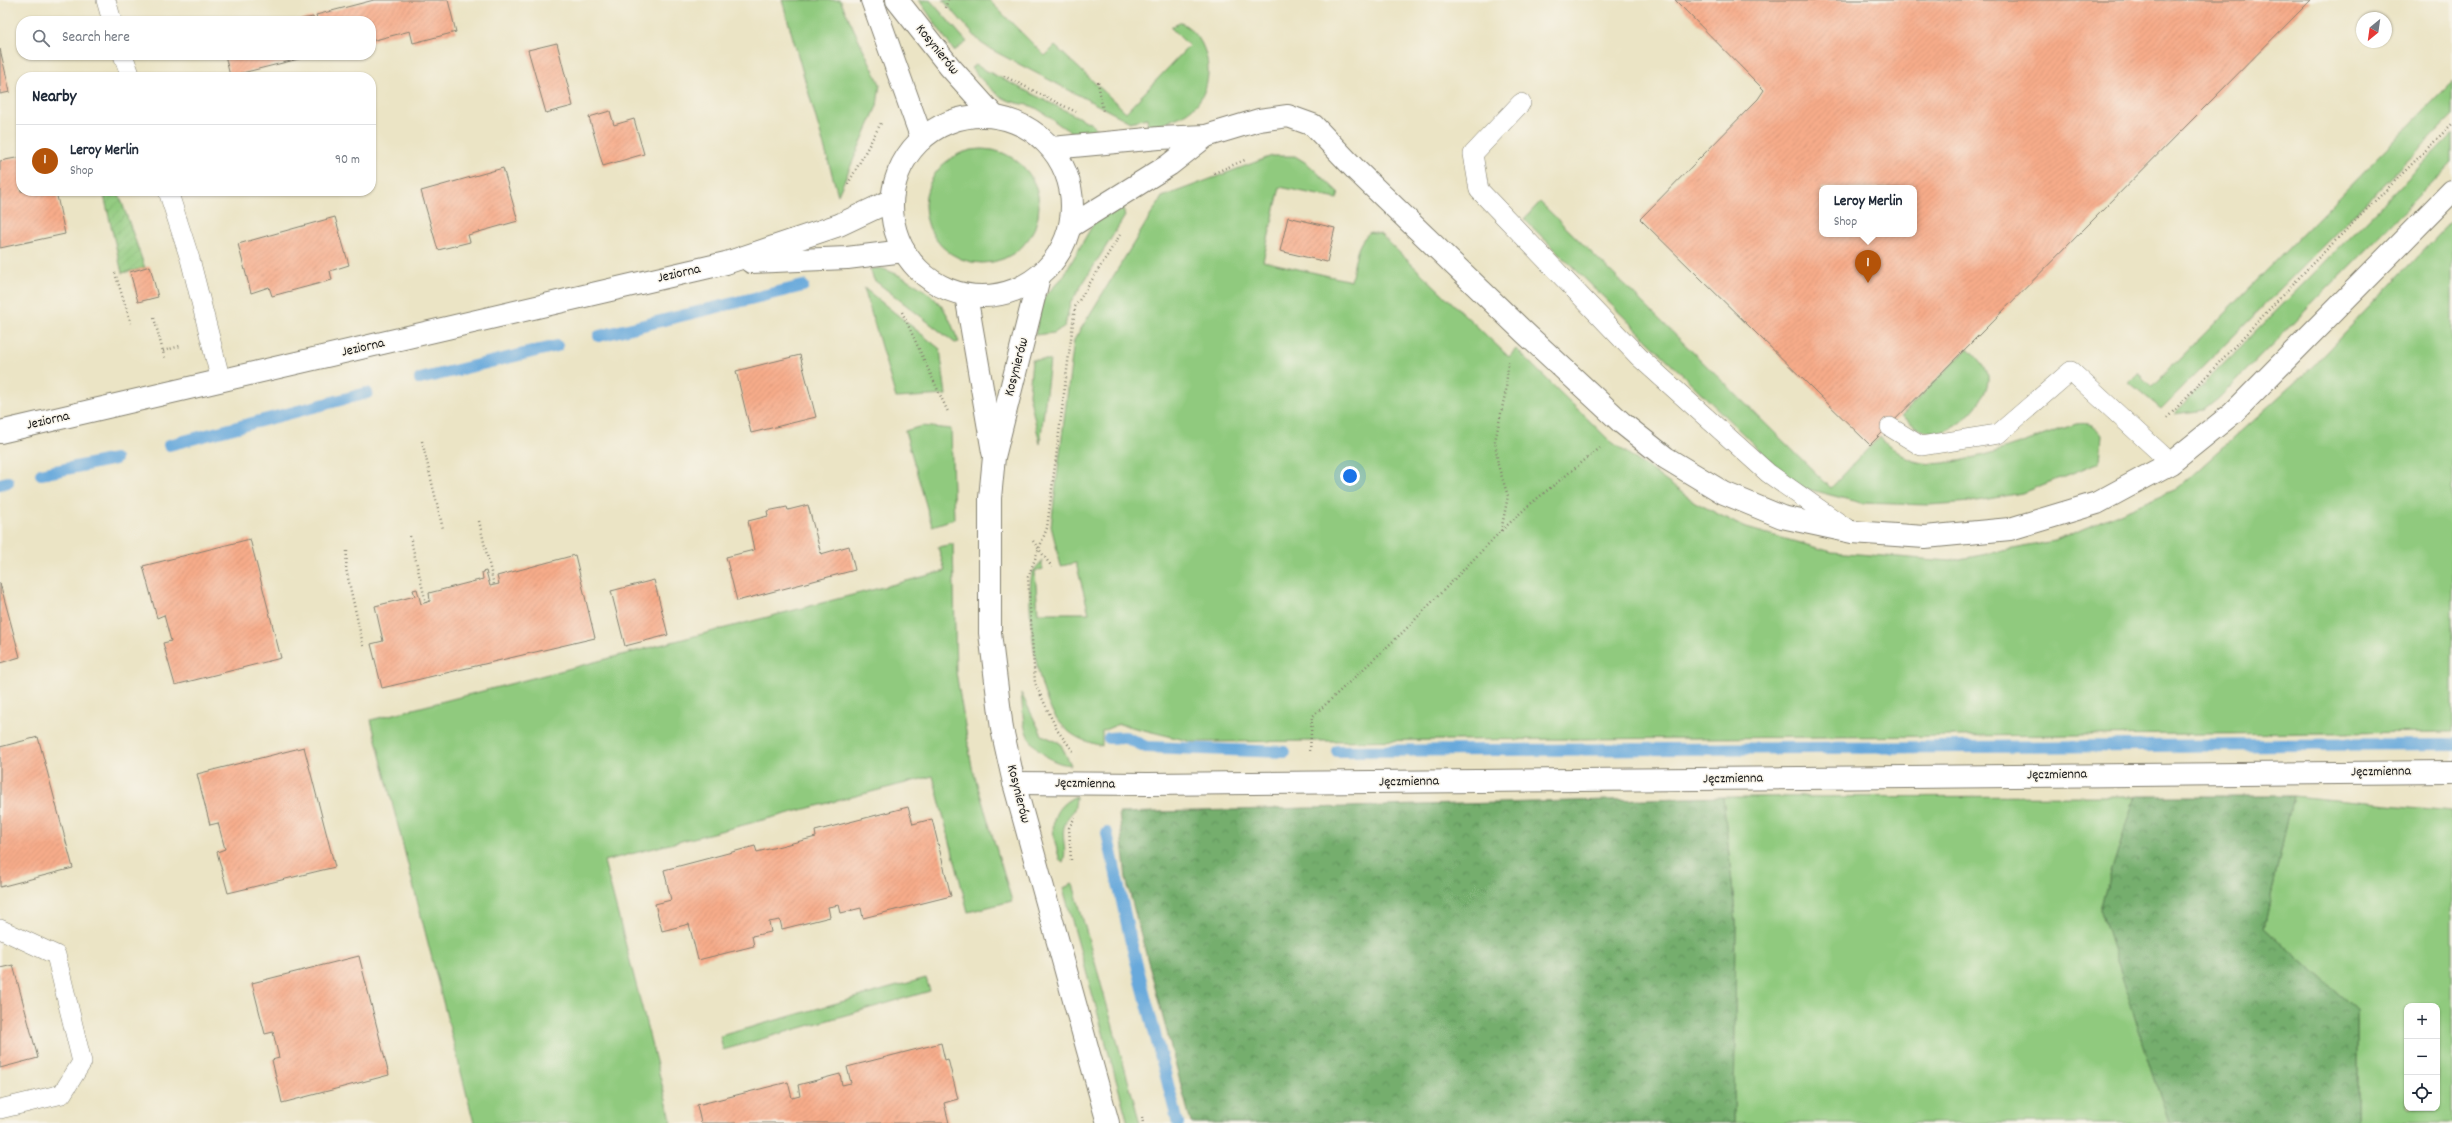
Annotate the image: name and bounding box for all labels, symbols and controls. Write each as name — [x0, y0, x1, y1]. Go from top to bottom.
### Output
north arrow — [2356, 12, 2392, 48]
search box — [16, 16, 376, 60]
street label: Kosynierów — [910, 20, 964, 80]
icon: search — [30, 27, 52, 49]
text: Search here — [62, 27, 130, 49]
text: Nearby — [32, 86, 76, 110]
text: Leroy Merlin — [70, 140, 139, 162]
text: 1 — [44, 151, 46, 170]
text: 90 m — [335, 151, 360, 170]
text: Shop — [70, 162, 93, 181]
popup — [1819, 185, 1917, 237]
text: Leroy Merlin — [1834, 191, 1902, 213]
text: Shop — [1834, 213, 1857, 232]
pin: 1 — [1855, 250, 1881, 283]
street label: Jeziorna — [656, 259, 703, 289]
street label: Jeziorna — [340, 333, 387, 363]
street label: Kosynierów — [1000, 335, 1034, 399]
street label: Jeziorna — [25, 406, 72, 436]
your location — [1340, 466, 1360, 486]
street label: Jęczmienna — [2351, 761, 2412, 783]
street label: Kosynierów — [1001, 763, 1035, 825]
street label: Jęczmienna — [2027, 764, 2088, 786]
street label: Jęczmienna — [1703, 768, 1764, 790]
street label: Jęczmienna — [1379, 771, 1440, 793]
street label: Jęczmienna — [1055, 773, 1116, 795]
map controls — [2404, 1003, 2440, 1111]
button: + — [2404, 1003, 2440, 1039]
button: − — [2404, 1039, 2440, 1075]
button: locate — [2404, 1075, 2440, 1111]

